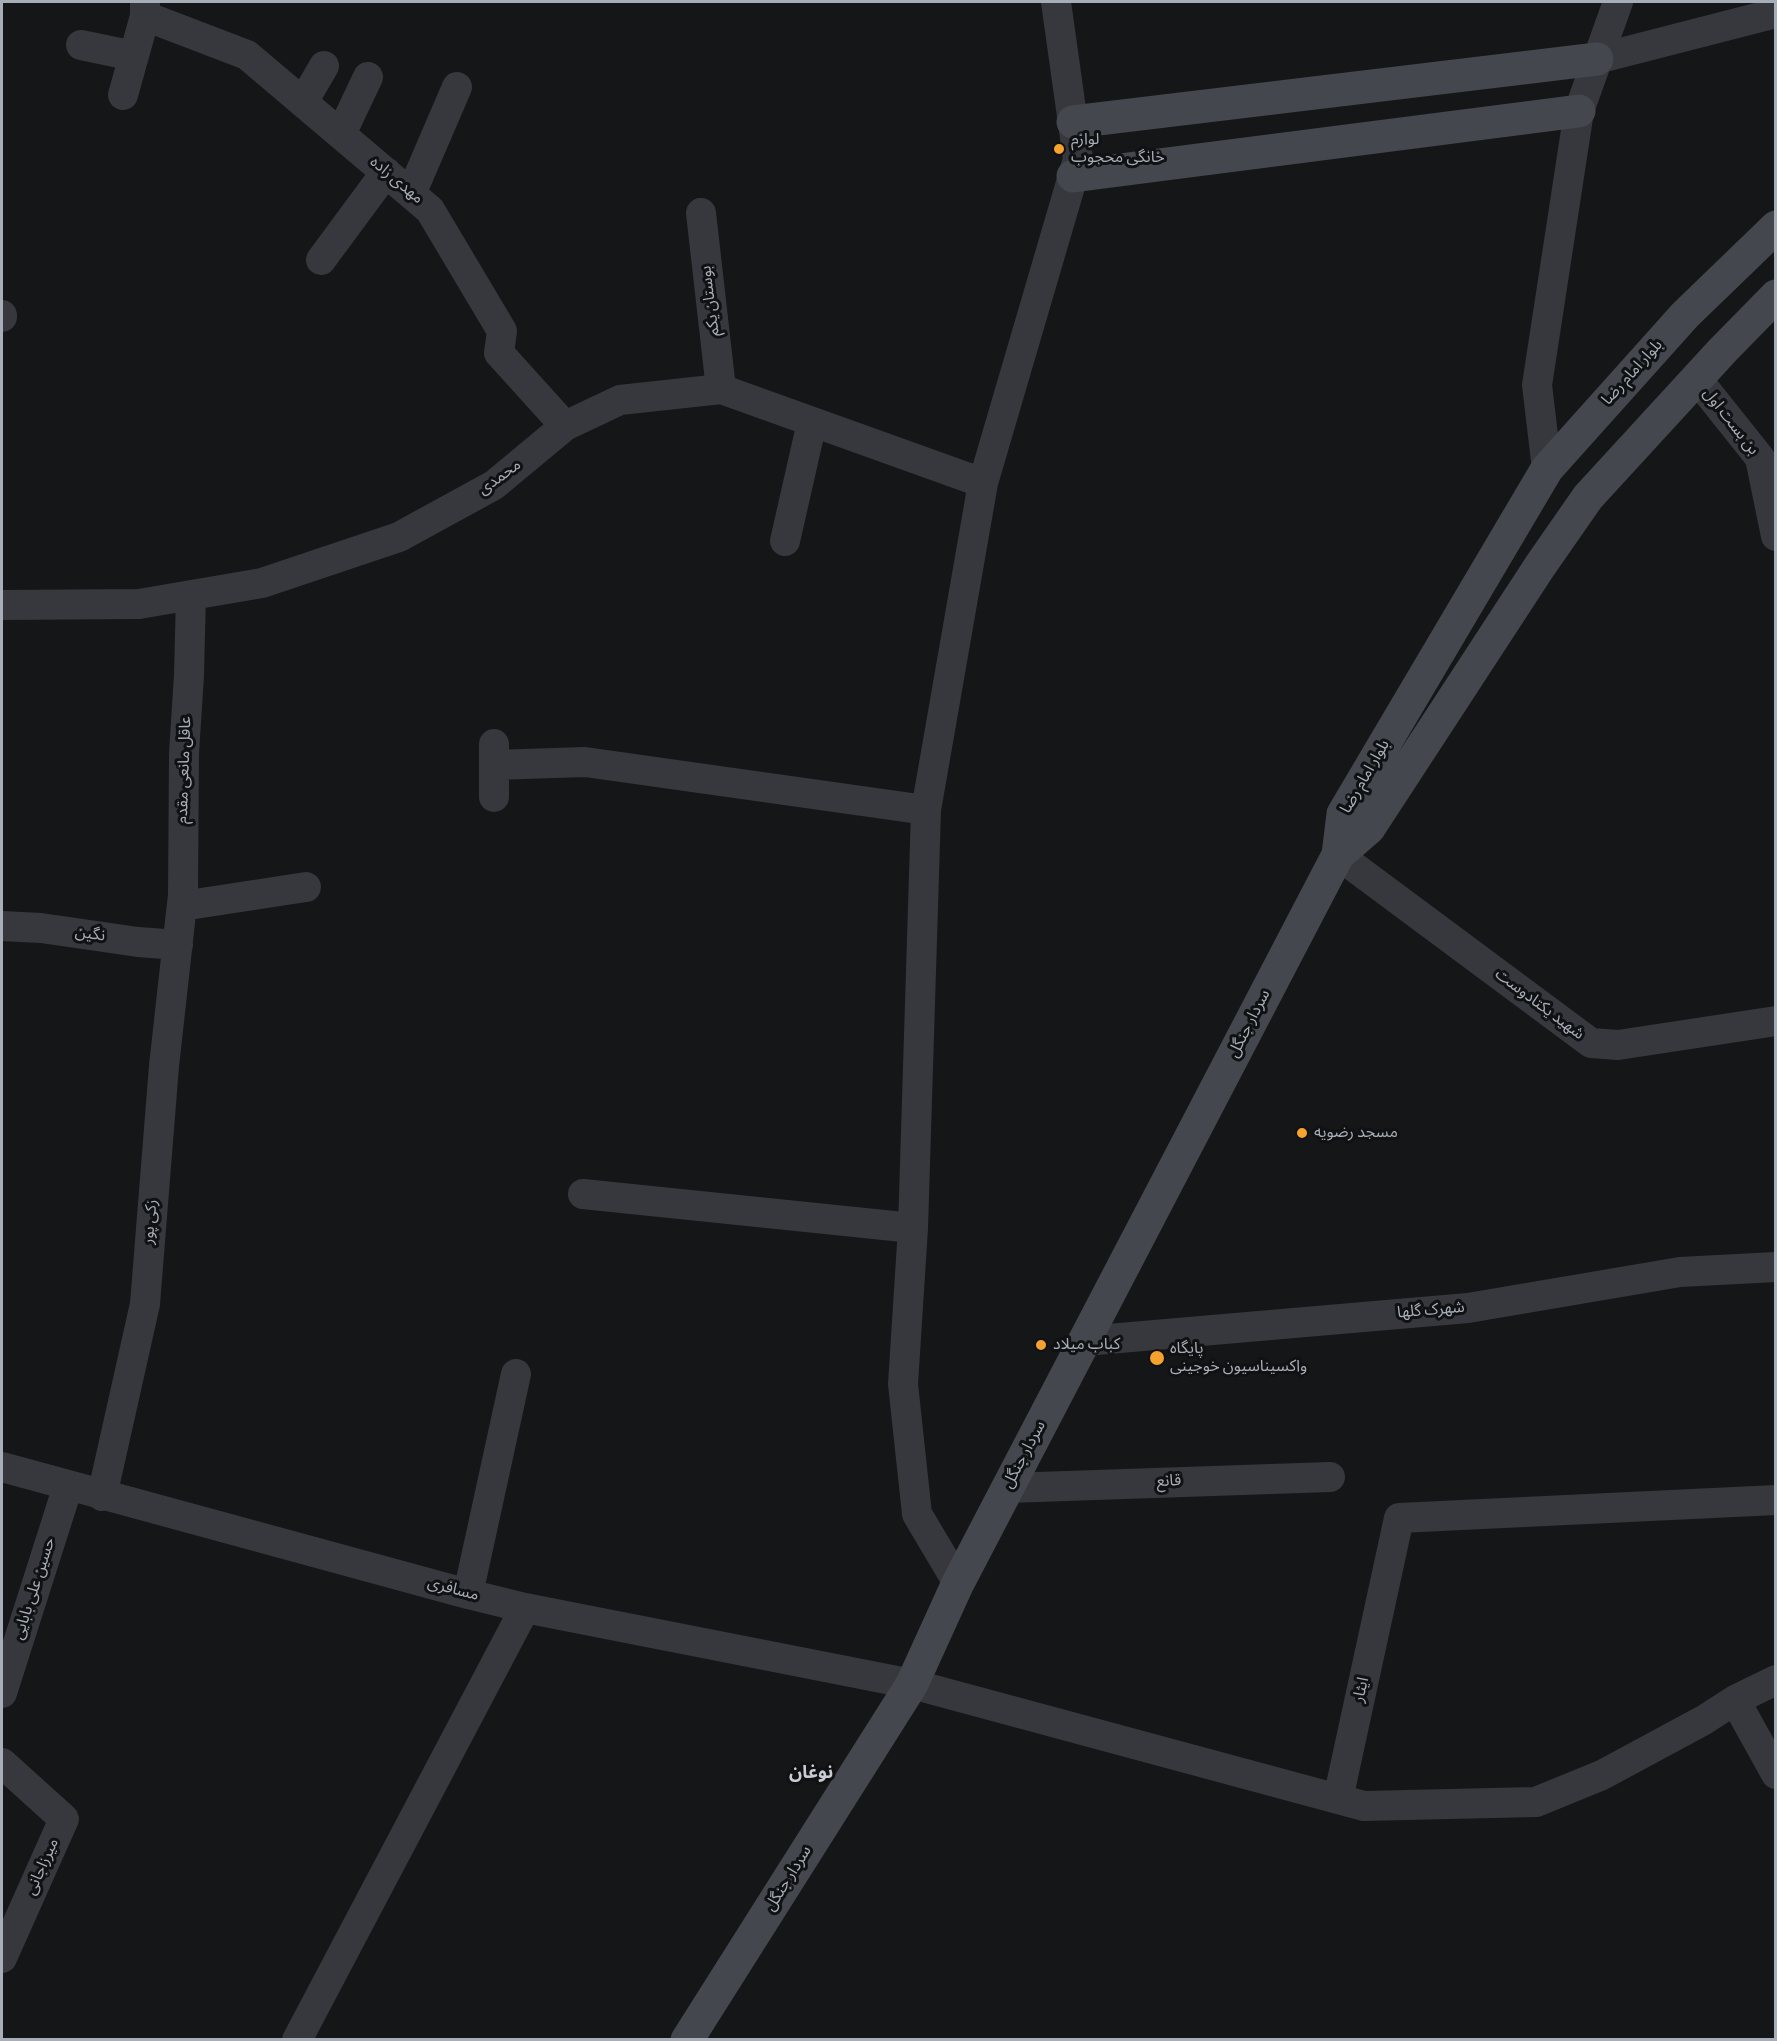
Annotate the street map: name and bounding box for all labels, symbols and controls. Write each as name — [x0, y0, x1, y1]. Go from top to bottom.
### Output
place label: لوازم خانگی محجوب — [1071, 130, 1165, 168]
marker: لوازم خانگی محجوب — [1052, 142, 1066, 156]
street label: مهدی زاده — [365, 153, 427, 209]
street label: بوستان یکم — [697, 265, 725, 337]
street label: بلوار امام رضا — [1598, 336, 1668, 410]
street label: بن بست اول — [1698, 385, 1762, 459]
street label: محمدی — [475, 456, 525, 500]
street label: عاقل مانعی مقدم — [174, 716, 196, 824]
street label: بلوار امام رضا — [1337, 737, 1395, 817]
street label: نگین — [74, 923, 106, 947]
street label: شهید یکتادوست — [1491, 965, 1587, 1045]
street label: سردار جنگل — [1225, 987, 1275, 1061]
place label: مسجد رضویه — [1314, 1123, 1398, 1143]
marker: مسجد رضویه — [1295, 1126, 1309, 1140]
street label: زکی پور — [139, 1199, 163, 1245]
street label: شهرک گلها — [1396, 1298, 1466, 1324]
place label: کباب میلاد — [1053, 1335, 1120, 1355]
marker: کباب میلاد — [1034, 1338, 1048, 1352]
place label: پایگاه واکسیناسیون خوجینی — [1170, 1339, 1307, 1377]
marker: پایگاه واکسیناسیون خوجینی — [1148, 1349, 1166, 1367]
street label: سردار جنگل — [999, 1418, 1051, 1492]
street label: قانع — [1156, 1472, 1182, 1492]
street label: حسین علی بابایی — [9, 1536, 61, 1642]
street label: مسافری — [425, 1574, 481, 1606]
street label: ایثار — [1350, 1676, 1374, 1704]
district label: نوغان — [789, 1763, 833, 1785]
street label: میرزاجانی — [22, 1836, 64, 1898]
street label: سردار جنگل — [761, 1843, 817, 1915]

